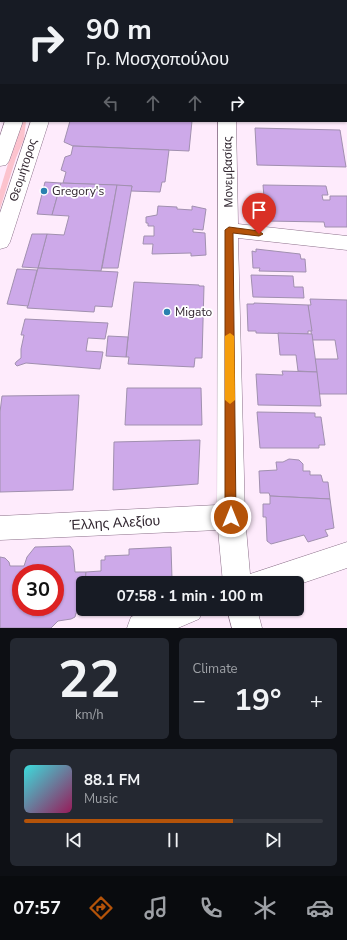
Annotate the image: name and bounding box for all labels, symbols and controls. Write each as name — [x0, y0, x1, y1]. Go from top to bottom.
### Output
text: 90 m — [86, 11, 152, 49]
icon: right — [20, 16, 72, 68]
text: Γρ. Μοσχοπούλου — [86, 47, 229, 71]
icon: left — [100, 92, 122, 114]
icon: ahead — [142, 92, 164, 114]
icon: ahead — [184, 92, 206, 114]
icon: right — [226, 92, 248, 114]
street label: Θεομήτορος — [5, 136, 41, 204]
street label: Μονεμβασίας — [219, 136, 237, 208]
place label: Gregory's — [52, 183, 104, 199]
marker: Gregory's — [39, 186, 49, 196]
pin — [242, 193, 276, 234]
icon: arrive — [248, 199, 270, 221]
place label: Migato — [175, 304, 213, 320]
marker: Migato — [162, 307, 172, 317]
position arrow — [210, 496, 252, 538]
street label: Έλλης Αλεξίου — [68, 511, 161, 535]
speed limit sign: 30 — [12, 564, 64, 616]
text: 07:58 · 1 min · 100 m — [117, 586, 263, 606]
text: 22 — [58, 644, 120, 715]
text: Climate — [193, 660, 238, 678]
text: 19° — [234, 680, 281, 721]
text: − — [193, 686, 206, 716]
text: + — [310, 686, 323, 716]
text: km/h — [75, 706, 104, 724]
text: 88.1 FM — [84, 770, 140, 790]
text: Music — [84, 790, 118, 808]
icon: previous — [63, 829, 85, 851]
icon: pause — [162, 829, 184, 851]
icon: next — [262, 829, 284, 851]
icon: directions — [87, 894, 115, 922]
icon: music — [142, 894, 170, 922]
icon: phone — [197, 894, 225, 922]
icon: climate — [251, 894, 279, 922]
icon: car — [306, 894, 334, 922]
text: 07:57 — [13, 896, 61, 920]

